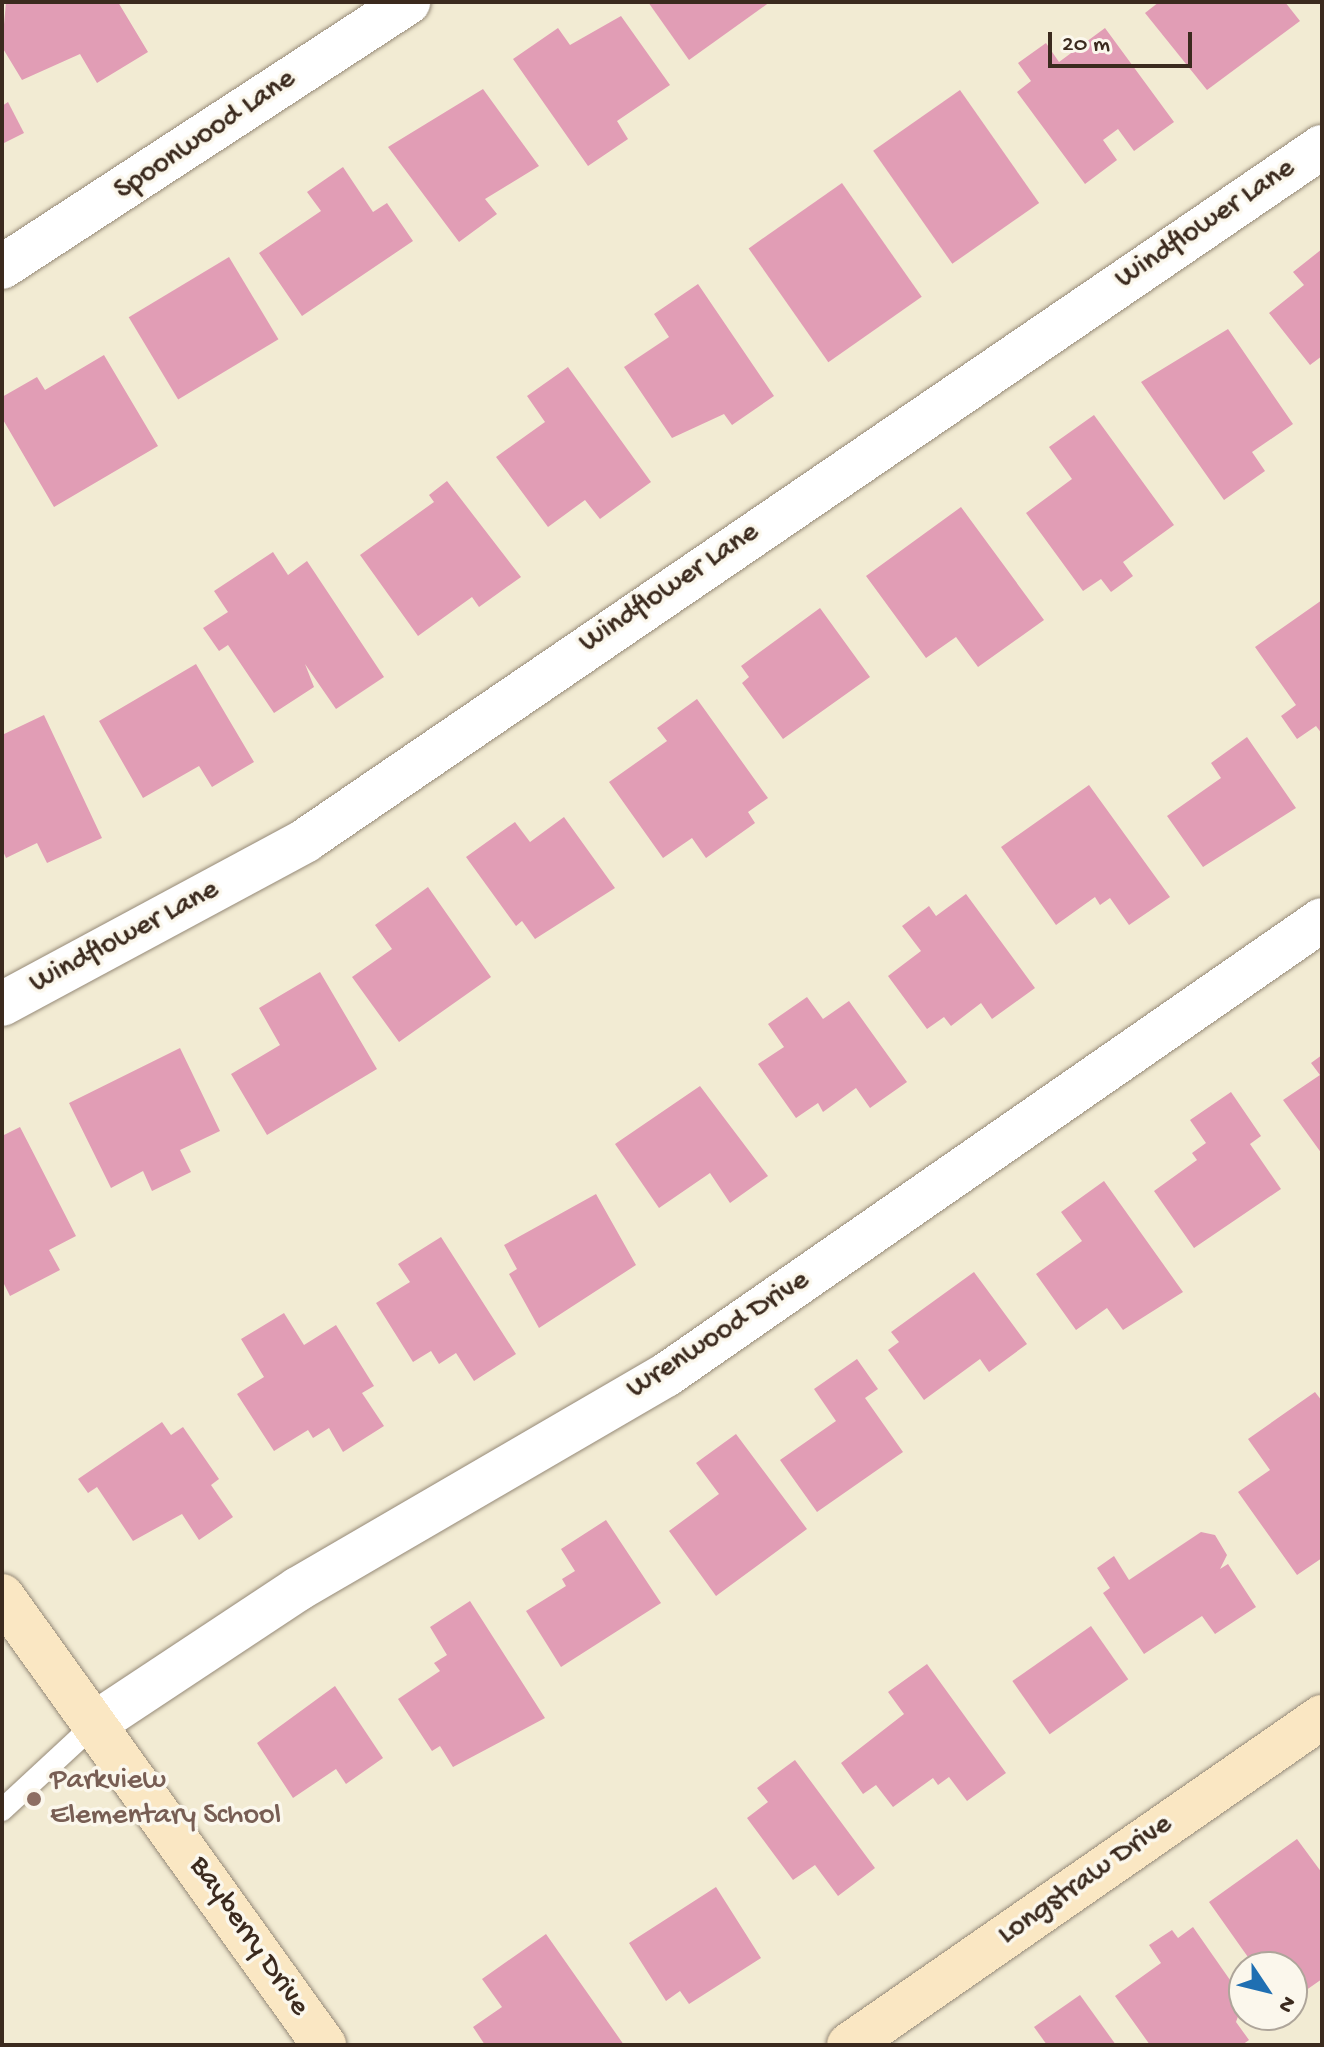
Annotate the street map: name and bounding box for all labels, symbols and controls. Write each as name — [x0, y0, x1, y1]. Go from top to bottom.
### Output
scale bar — [1052, 16, 1196, 66]
text: 20 m — [1062, 31, 1110, 60]
street label: Spoonwood Lane — [109, 62, 303, 210]
street label: Windflower Lane — [1109, 152, 1303, 298]
street label: Windflower Lane — [573, 516, 767, 662]
street label: Windflower Lane — [24, 873, 226, 1003]
street label: Wrenwood Drive — [621, 1264, 817, 1408]
place label: Parkview Elementary School — [50, 1764, 281, 1834]
marker: Parkview Elementary School — [25, 1790, 43, 1808]
street label: Longstraw Drive — [992, 1808, 1180, 1954]
street label: Bayberry Drive — [180, 1850, 316, 2024]
north arrow — [1228, 1951, 1308, 2031]
text: N — [1271, 1990, 1301, 2017]

